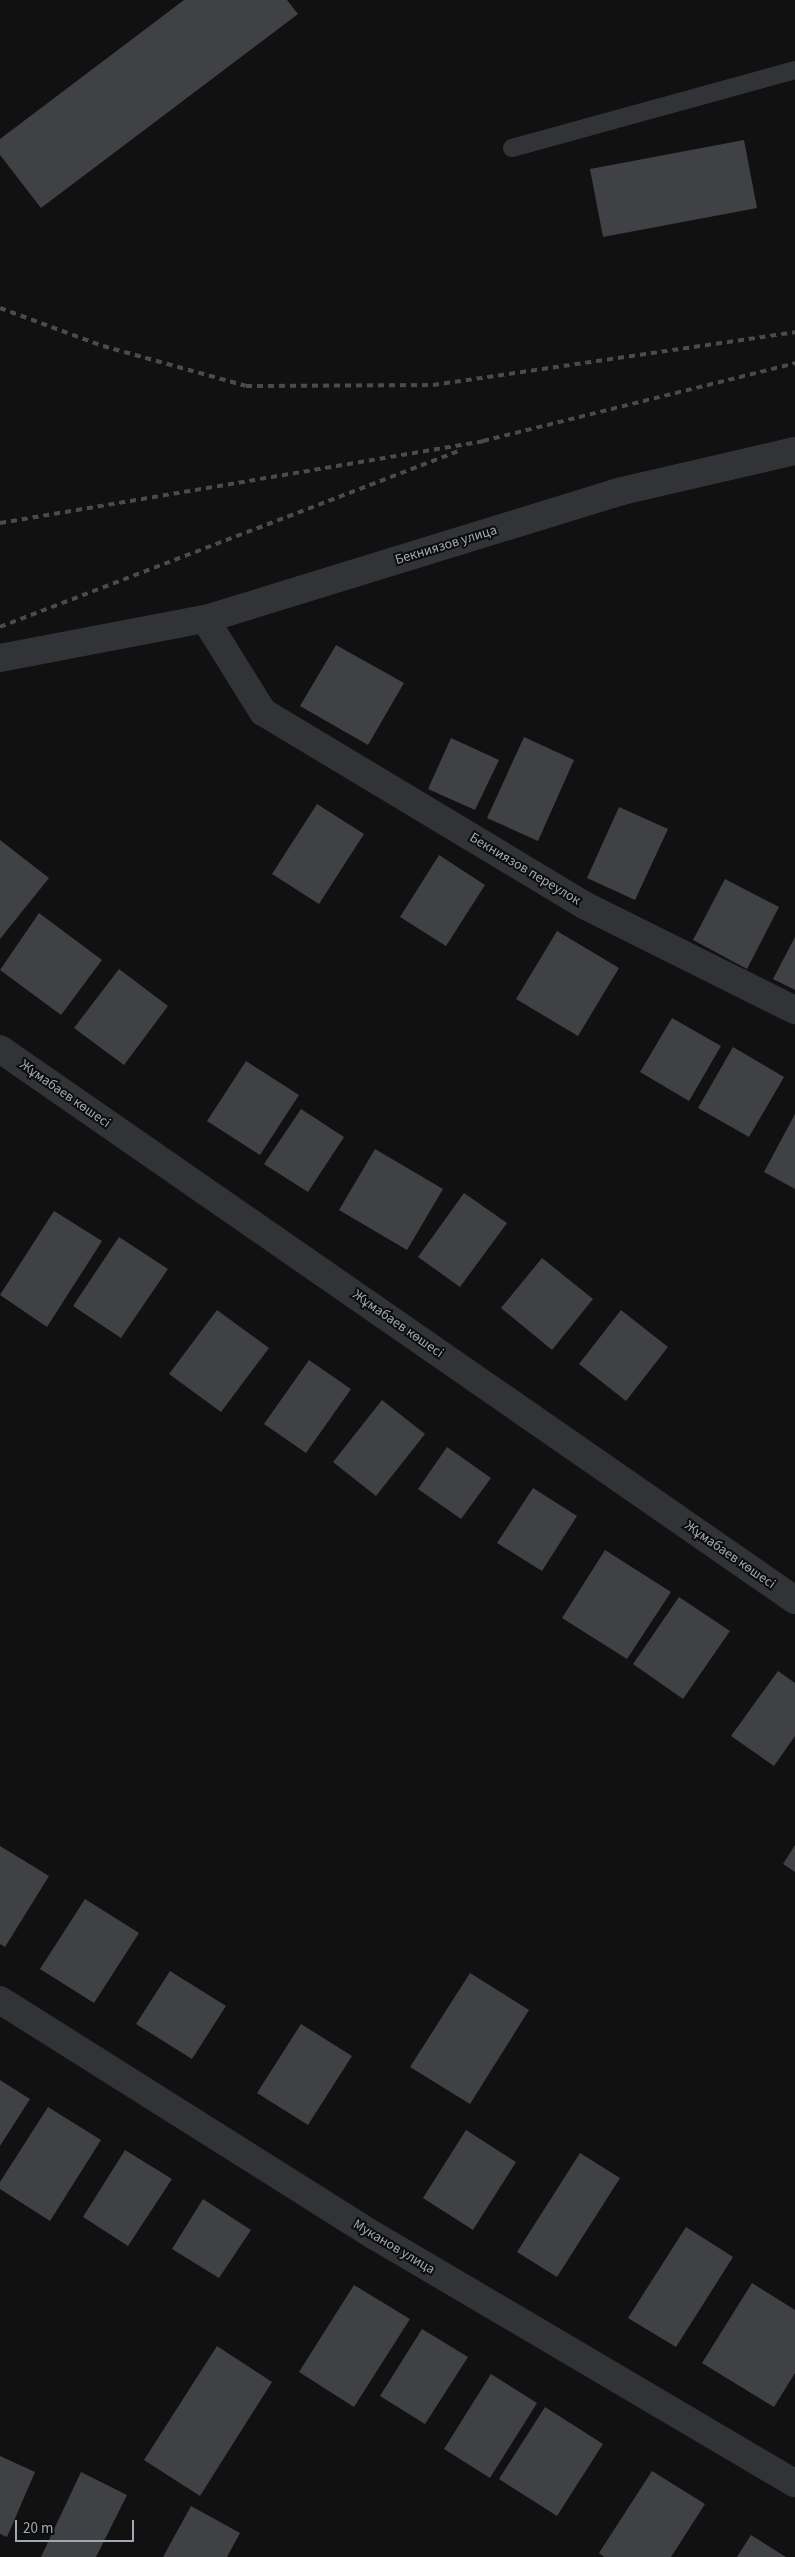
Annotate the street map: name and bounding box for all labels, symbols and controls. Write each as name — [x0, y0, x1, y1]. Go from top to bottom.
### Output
street label: Бекниязов улица — [393, 522, 499, 568]
street label: Бекниязов переулок — [466, 829, 584, 909]
street label: Жұмабаев көшесі — [16, 1057, 114, 1131]
street label: Жұмабаев көшесі — [349, 1287, 447, 1361]
street label: Жұмабаев көшесі — [681, 1518, 779, 1592]
street label: Муканов улица — [350, 2216, 438, 2278]
scale bar — [18, 2510, 136, 2542]
text: 20 m — [23, 2518, 53, 2539]

